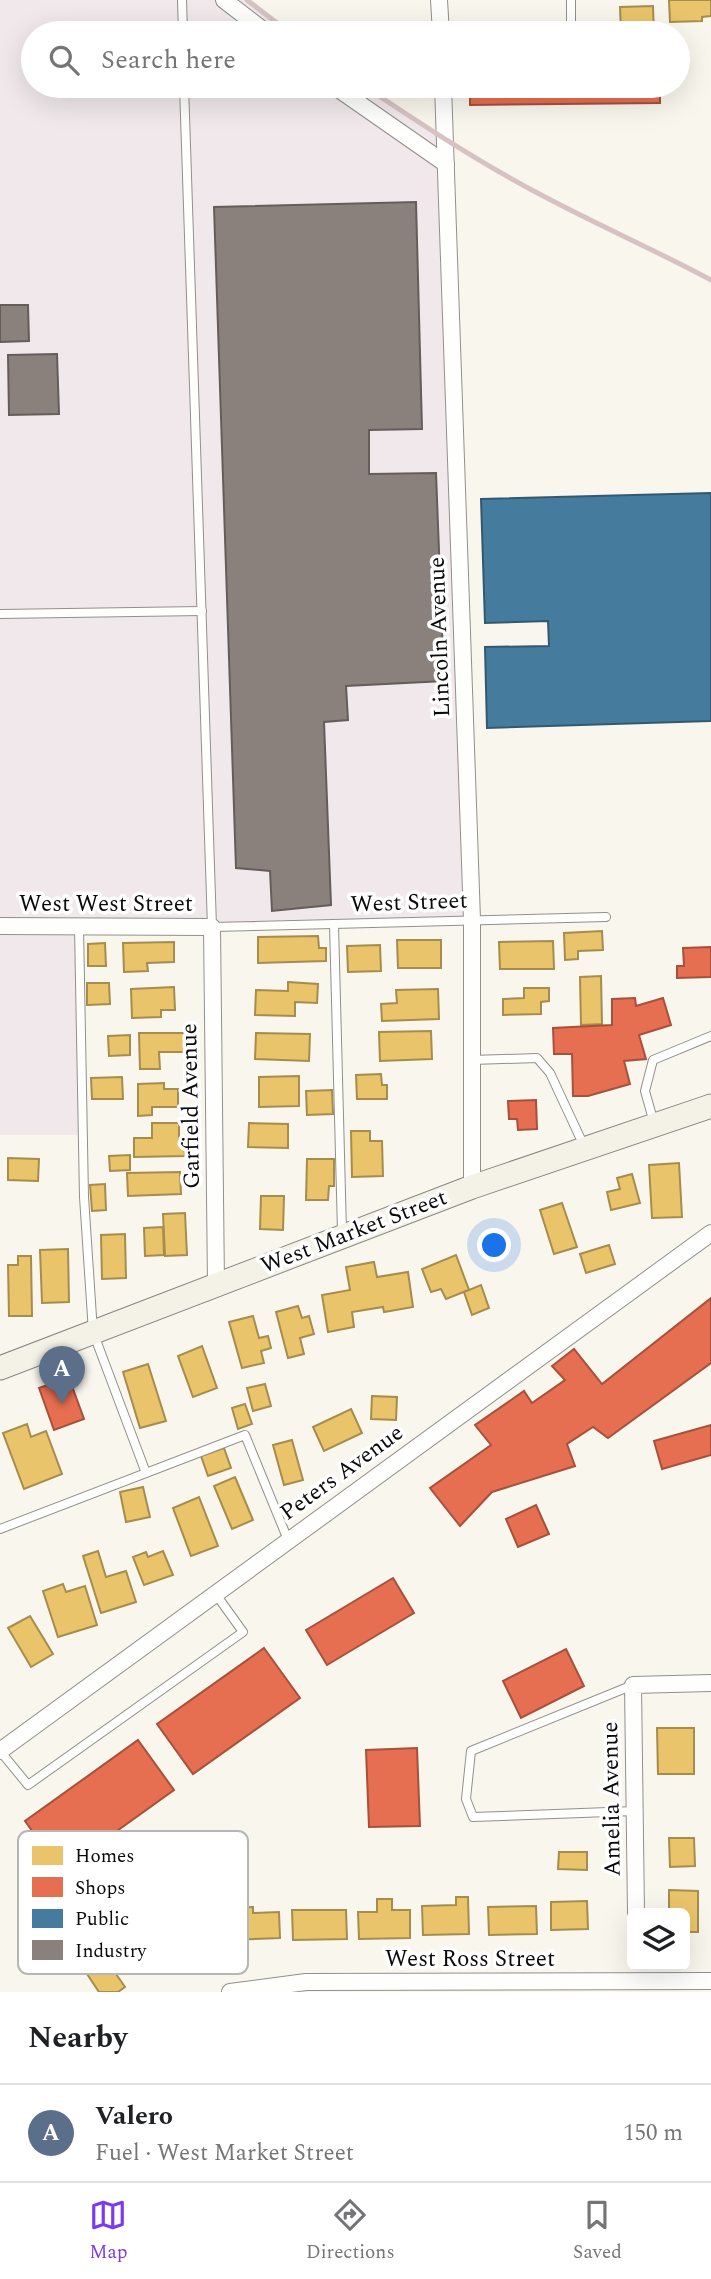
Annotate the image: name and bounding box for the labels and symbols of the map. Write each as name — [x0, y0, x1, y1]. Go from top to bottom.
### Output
street label: Lincoln Avenue — [420, 556, 460, 718]
street label: West Street — [350, 883, 468, 923]
street label: West West Street — [19, 887, 193, 922]
street label: Garfield Avenue — [172, 1023, 210, 1189]
street label: West Market Street — [256, 1180, 452, 1284]
your location — [477, 1228, 511, 1262]
pin: A — [39, 1346, 85, 1404]
street label: Peters Avenue — [273, 1416, 411, 1530]
street label: Amelia Avenue — [593, 1721, 631, 1877]
legend — [18, 1831, 248, 1974]
text: Homes — [75, 1842, 134, 1871]
text: Shops — [75, 1874, 125, 1903]
text: Public — [75, 1905, 129, 1934]
text: Industry — [75, 1937, 147, 1966]
street label: West Ross Street — [385, 1942, 555, 1977]

